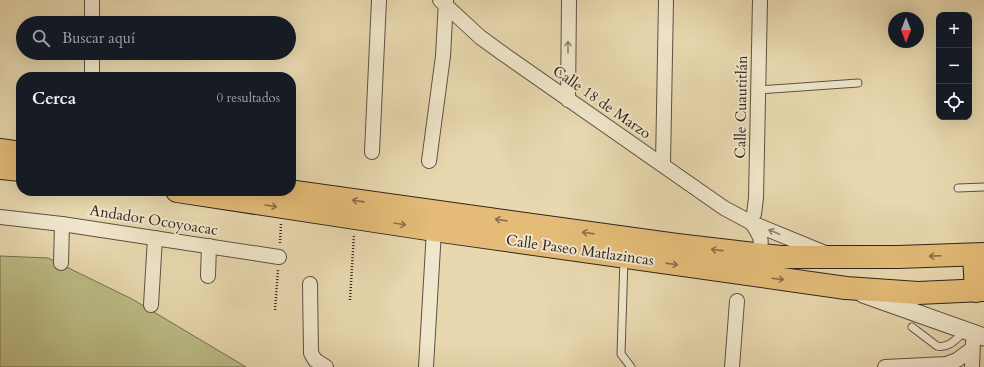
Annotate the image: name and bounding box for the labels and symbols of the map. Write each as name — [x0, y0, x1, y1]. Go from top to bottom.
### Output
north arrow — [888, 12, 924, 48]
one-way arrow — [565, 41, 572, 54]
street label: Calle Cuautitlán — [730, 55, 752, 159]
street label: Calle 18 de Marzo — [549, 61, 655, 143]
one-way arrow — [352, 197, 365, 205]
street label: Andador Ocoyoacac — [88, 200, 220, 240]
one-way arrow — [264, 202, 277, 210]
one-way arrow — [495, 216, 508, 224]
one-way arrow — [393, 220, 406, 228]
one-way arrow — [769, 228, 781, 236]
one-way arrow — [582, 229, 595, 237]
street label: Calle Paseo Matlazincas — [505, 230, 655, 270]
one-way arrow — [711, 246, 724, 253]
one-way arrow — [929, 252, 942, 260]
one-way arrow — [666, 260, 679, 268]
one-way arrow — [771, 275, 784, 283]

